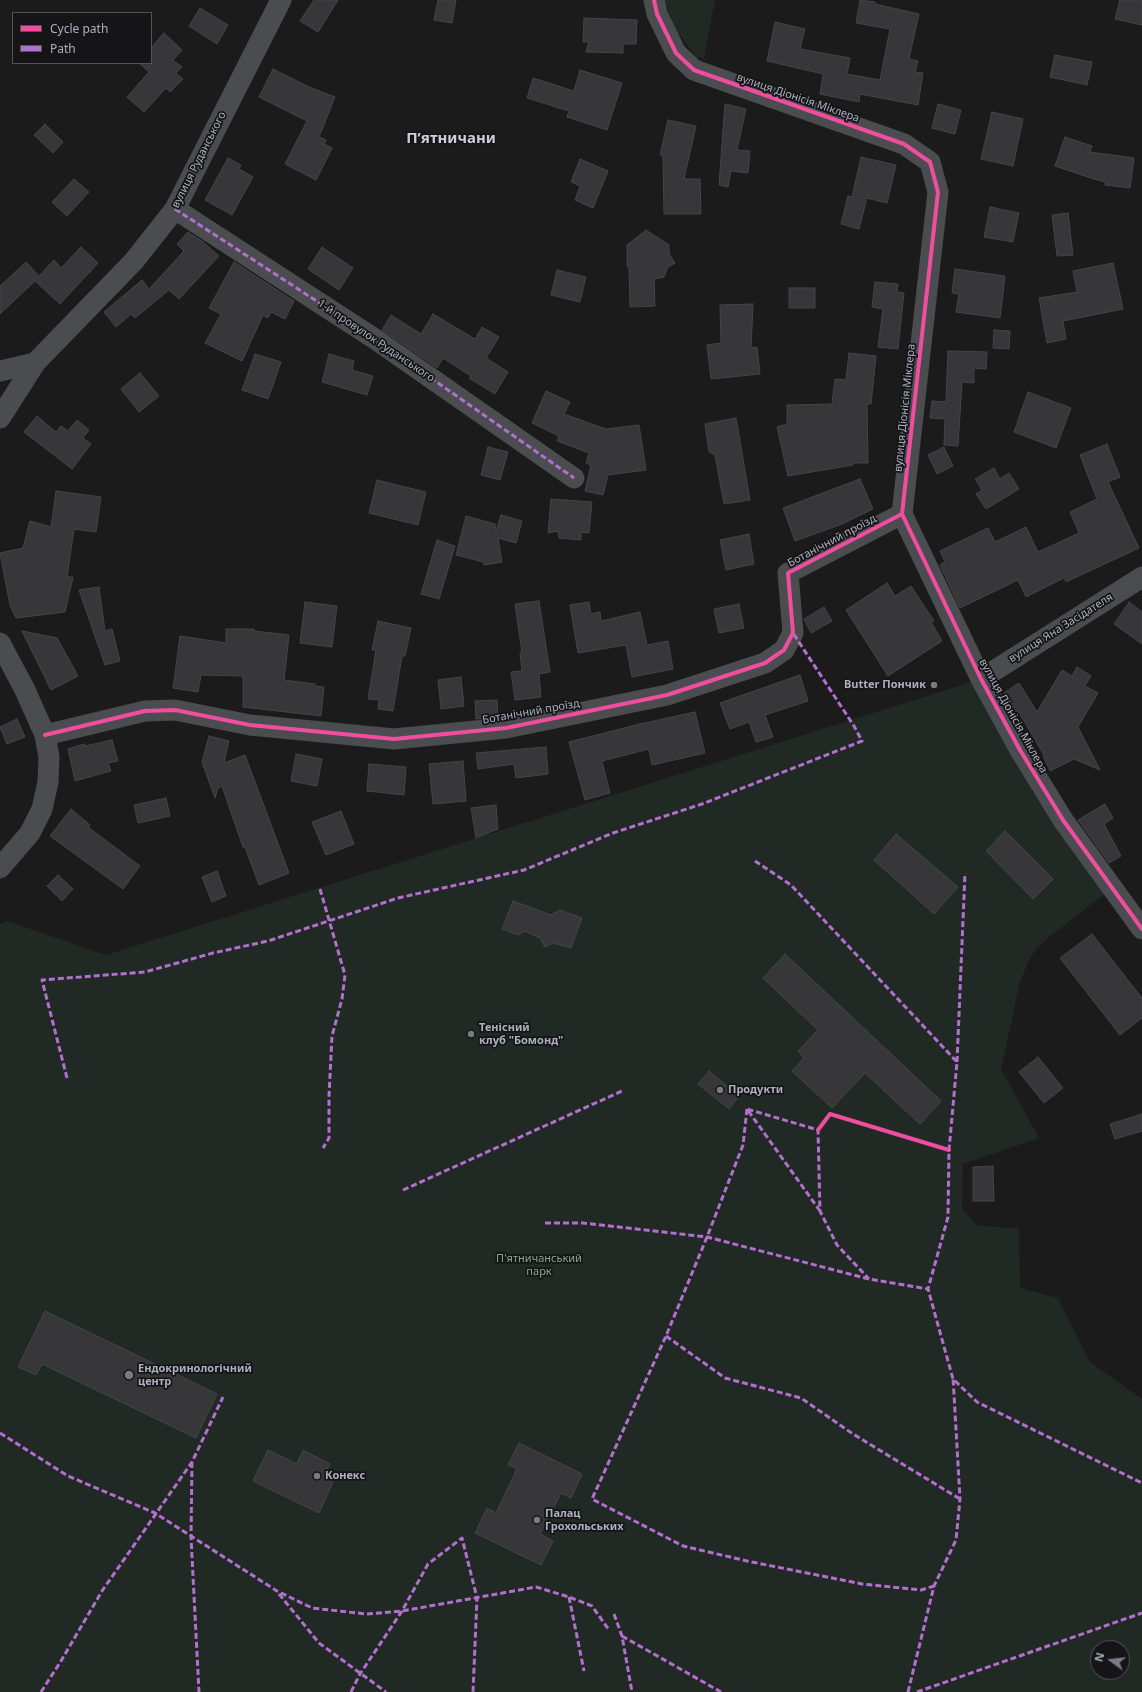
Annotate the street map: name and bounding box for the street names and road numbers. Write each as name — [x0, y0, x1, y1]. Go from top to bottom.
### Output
street label: вулиця Діонісія Міклера — [735, 71, 861, 125]
street label: вулиця Руданського — [169, 110, 229, 210]
street label: 1-й провулок Руданського — [315, 297, 437, 385]
street label: вулиця Діонісія Міклера — [892, 343, 918, 473]
street label: Ботанічний проїзд — [785, 512, 879, 570]
street label: вулиця Яна Засідателя — [1006, 591, 1116, 665]
street label: вулиця Діонісія Міклера — [976, 656, 1050, 776]
street label: Ботанічний проїзд — [481, 697, 581, 727]

